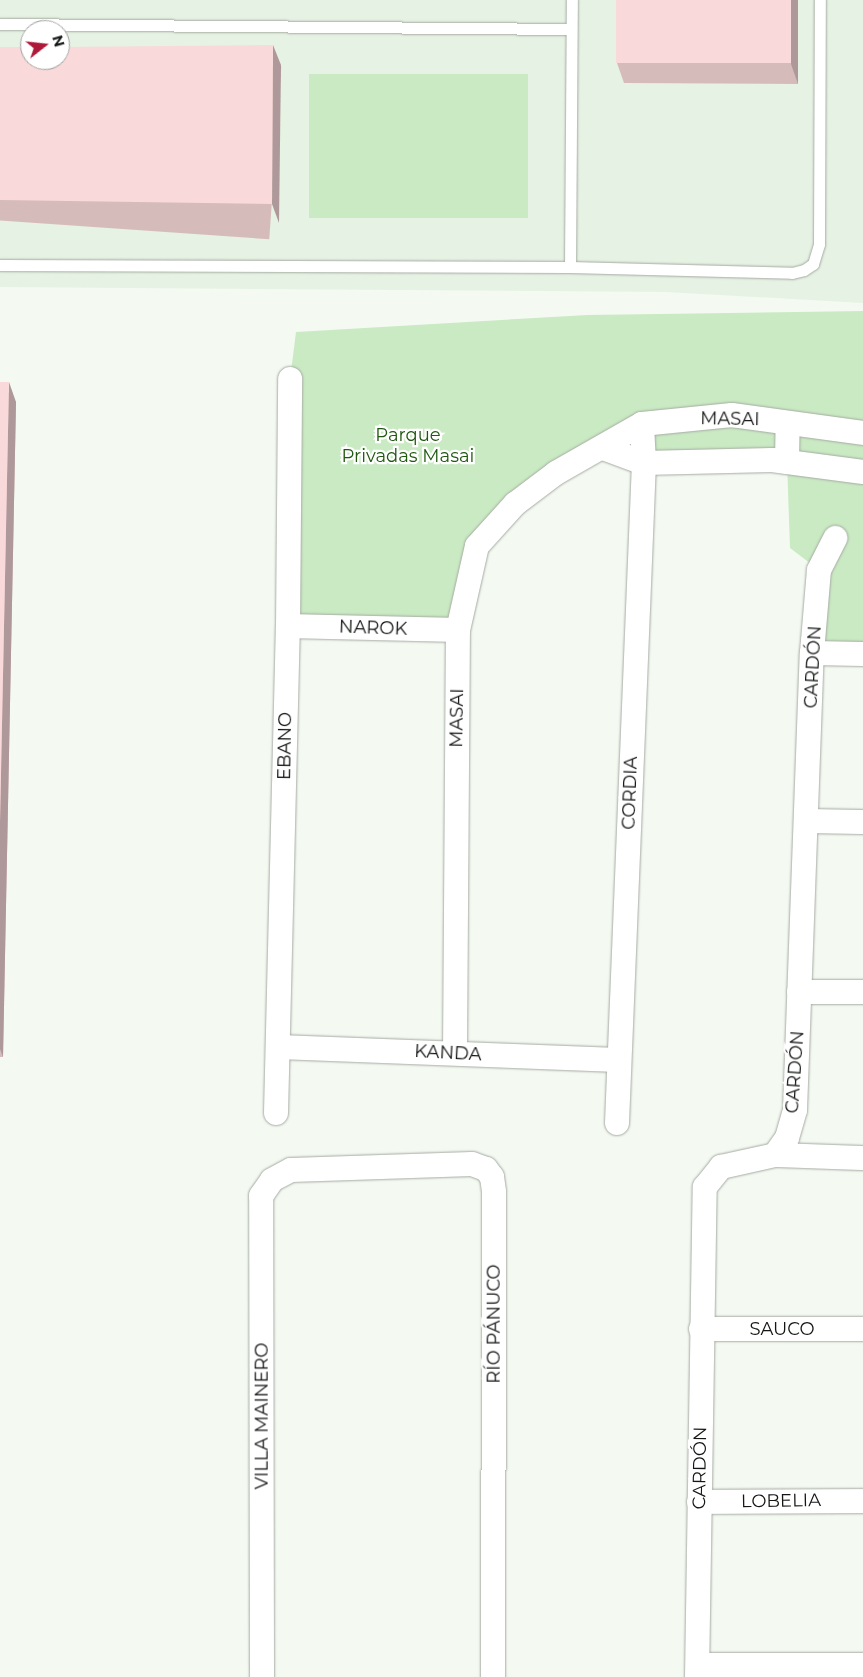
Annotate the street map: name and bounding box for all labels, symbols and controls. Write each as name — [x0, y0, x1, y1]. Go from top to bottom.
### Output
north arrow — [20, 20, 70, 70]
text: N — [48, 33, 69, 49]
street label: MASAI — [700, 408, 760, 430]
park label: Parque Privadas Masai — [342, 425, 474, 468]
street label: NAROK — [338, 616, 408, 640]
street label: CARDÓN — [800, 625, 826, 709]
street label: MASAI — [446, 688, 468, 748]
street label: EBANO — [274, 712, 296, 780]
street label: CORDIA — [618, 756, 642, 830]
street label: CARDÓN — [781, 1030, 809, 1114]
street label: KANDA — [414, 1040, 482, 1066]
street label: RÍO PÁNUCO — [483, 1264, 505, 1384]
street label: SAUCO — [749, 1318, 815, 1340]
street label: VILLA MAINERO — [251, 1343, 273, 1489]
street label: CARDÓN — [688, 1426, 712, 1510]
street label: LOBELIA — [741, 1490, 821, 1512]

